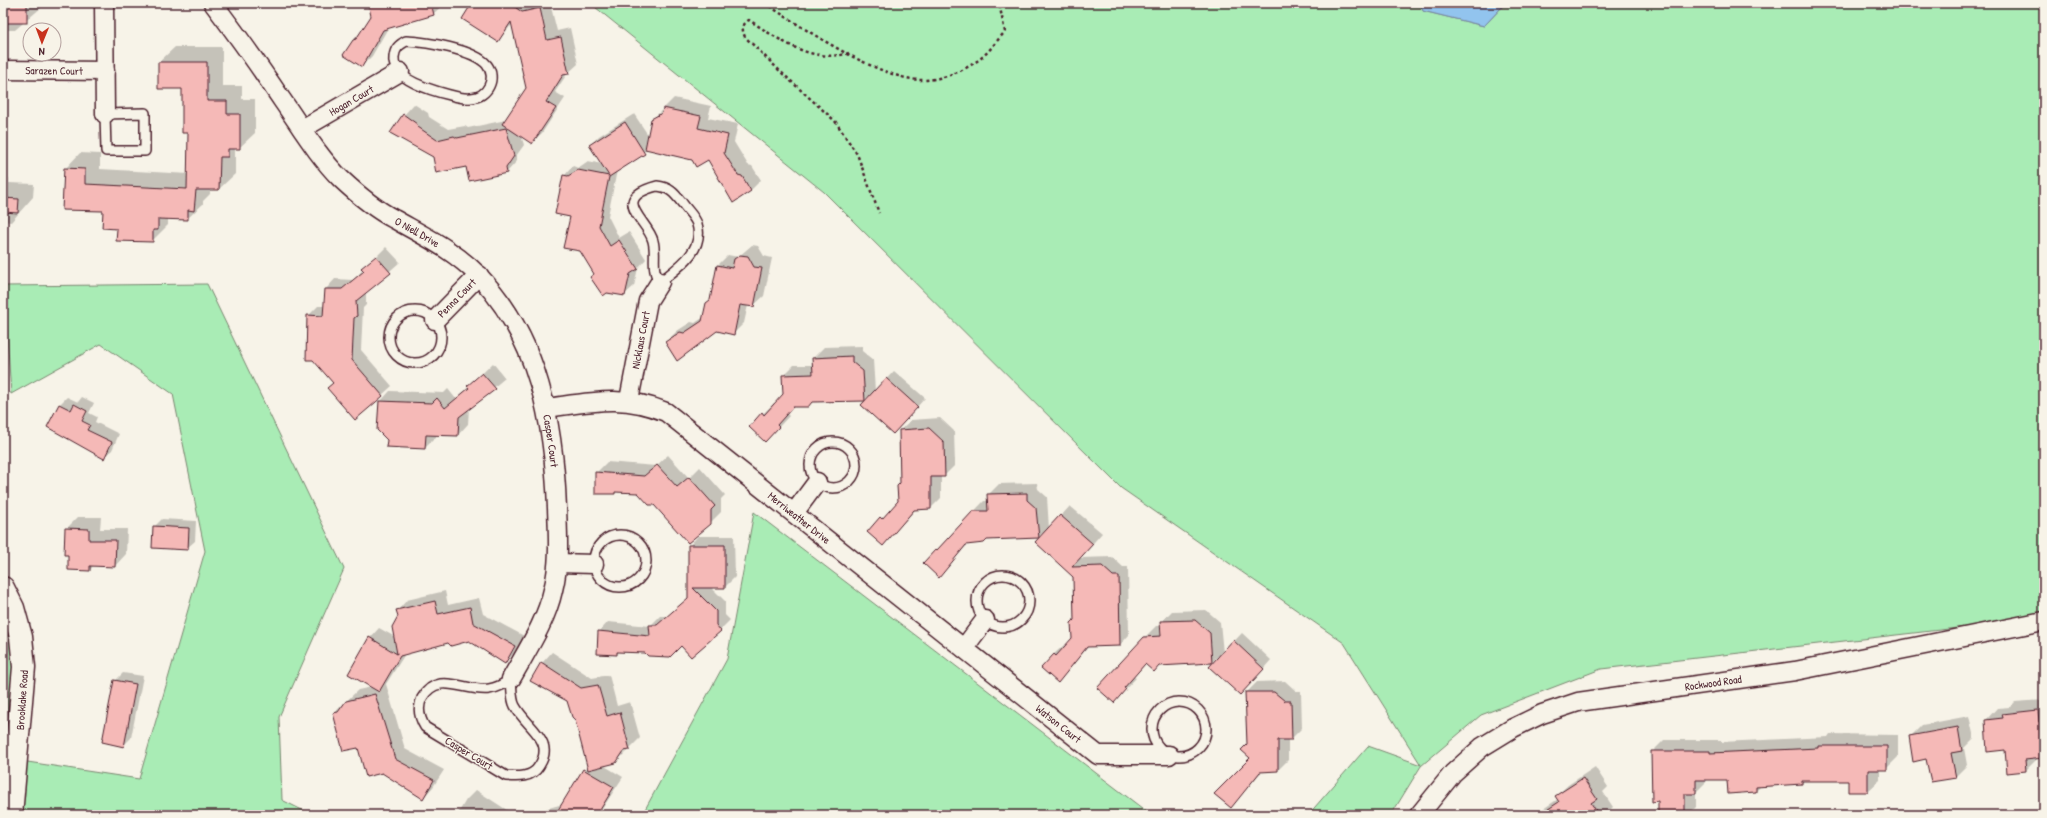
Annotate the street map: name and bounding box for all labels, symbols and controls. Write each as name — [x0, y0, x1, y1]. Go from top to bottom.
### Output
north arrow — [22, 22, 62, 62]
text: N — [39, 45, 45, 59]
street label: Sarazen Court — [25, 63, 83, 78]
street label: Hogan Court — [326, 82, 376, 119]
street label: O Niell Drive — [392, 214, 443, 251]
street label: Penna Court — [434, 275, 479, 320]
street label: Nicklaus Court — [628, 310, 653, 370]
street label: Casper Court — [540, 413, 561, 468]
street label: Merriweather Drive — [765, 489, 834, 547]
street label: Brooklake Road — [13, 669, 31, 730]
street label: Rockwood Road — [1684, 672, 1743, 694]
street label: Watson Court — [1033, 701, 1084, 746]
street label: Casper Court — [443, 733, 496, 773]

